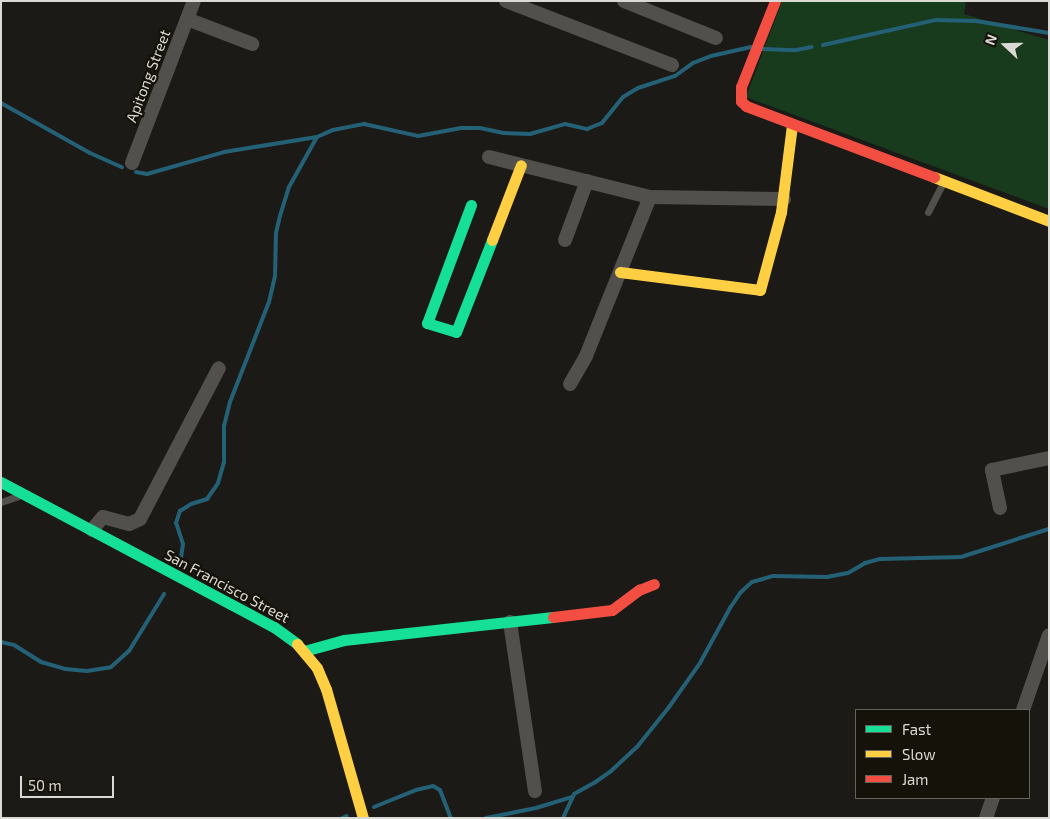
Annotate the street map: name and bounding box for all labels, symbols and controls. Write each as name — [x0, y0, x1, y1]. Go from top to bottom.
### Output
north arrow — [980, 20, 1030, 70]
street label: Apitong Street — [122, 27, 174, 125]
text: N — [981, 32, 1000, 47]
street label: San Francisco Street — [161, 545, 293, 627]
legend — [855, 709, 1030, 799]
text: Fast — [902, 720, 931, 738]
text: Slow — [902, 745, 936, 763]
scale bar — [22, 766, 116, 798]
text: Jam — [902, 770, 928, 788]
text: 50 m — [28, 776, 62, 794]

